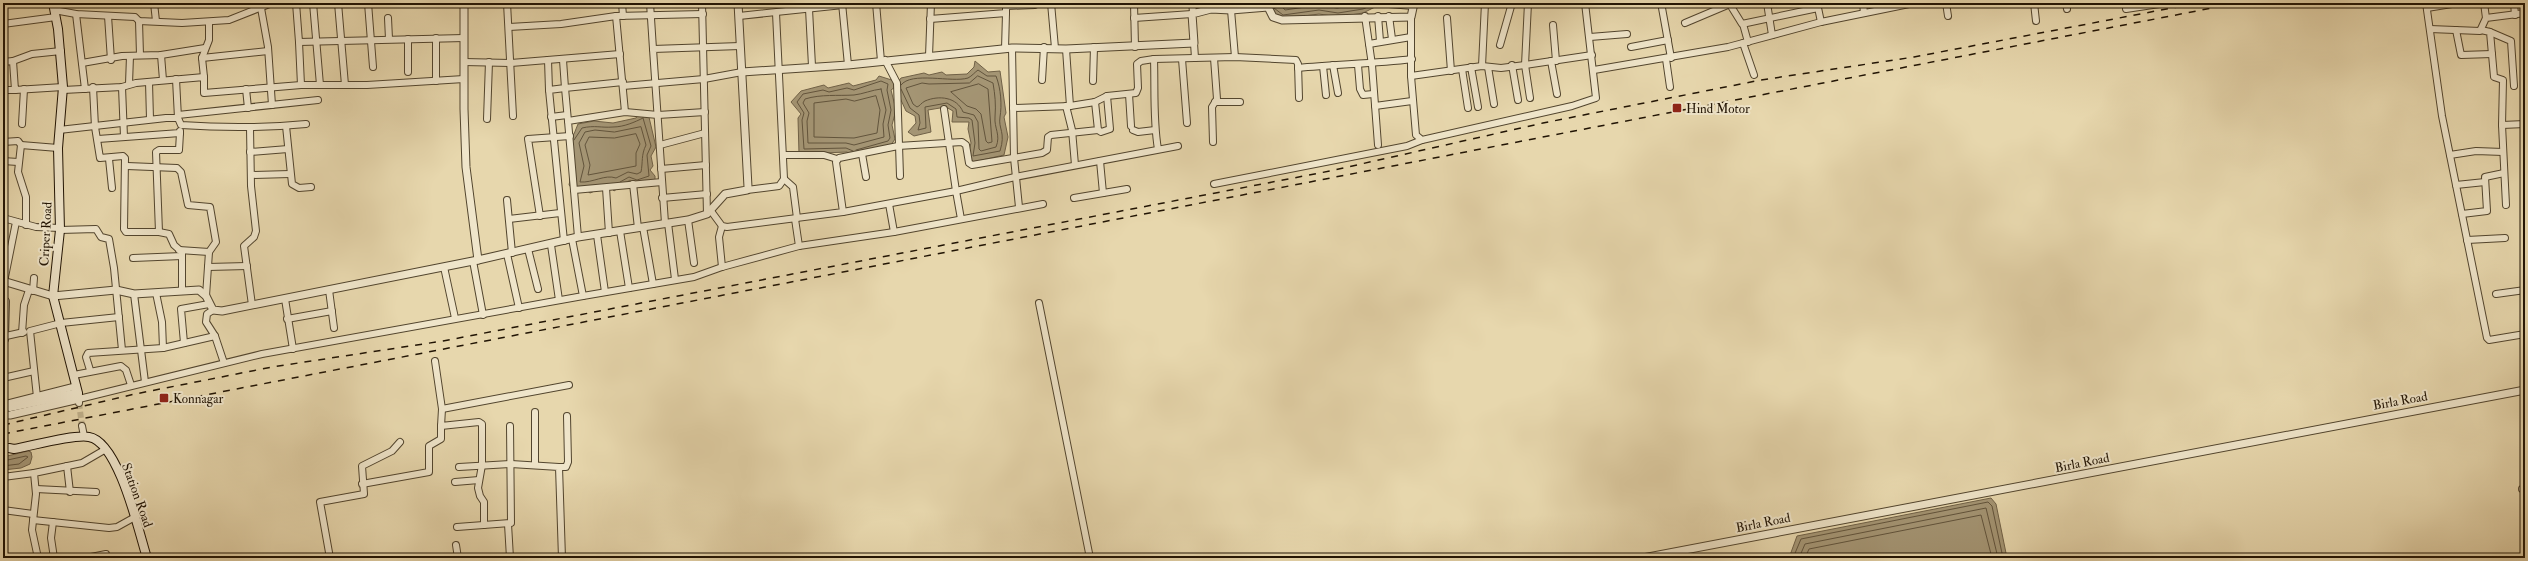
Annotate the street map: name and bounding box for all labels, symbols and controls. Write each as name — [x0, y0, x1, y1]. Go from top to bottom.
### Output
place label: Hind Motor — [1686, 101, 1750, 117]
marker: Hind Motor — [1671, 102, 1683, 114]
street label: Criper Road — [36, 201, 57, 267]
street label: Birla Road — [2372, 388, 2429, 414]
place label: Konnagar — [173, 391, 224, 407]
marker: Konnagar — [158, 392, 170, 404]
street label: Birla Road — [2054, 450, 2111, 476]
street label: Station Road — [118, 461, 156, 530]
street label: Birla Road — [1735, 510, 1792, 536]

